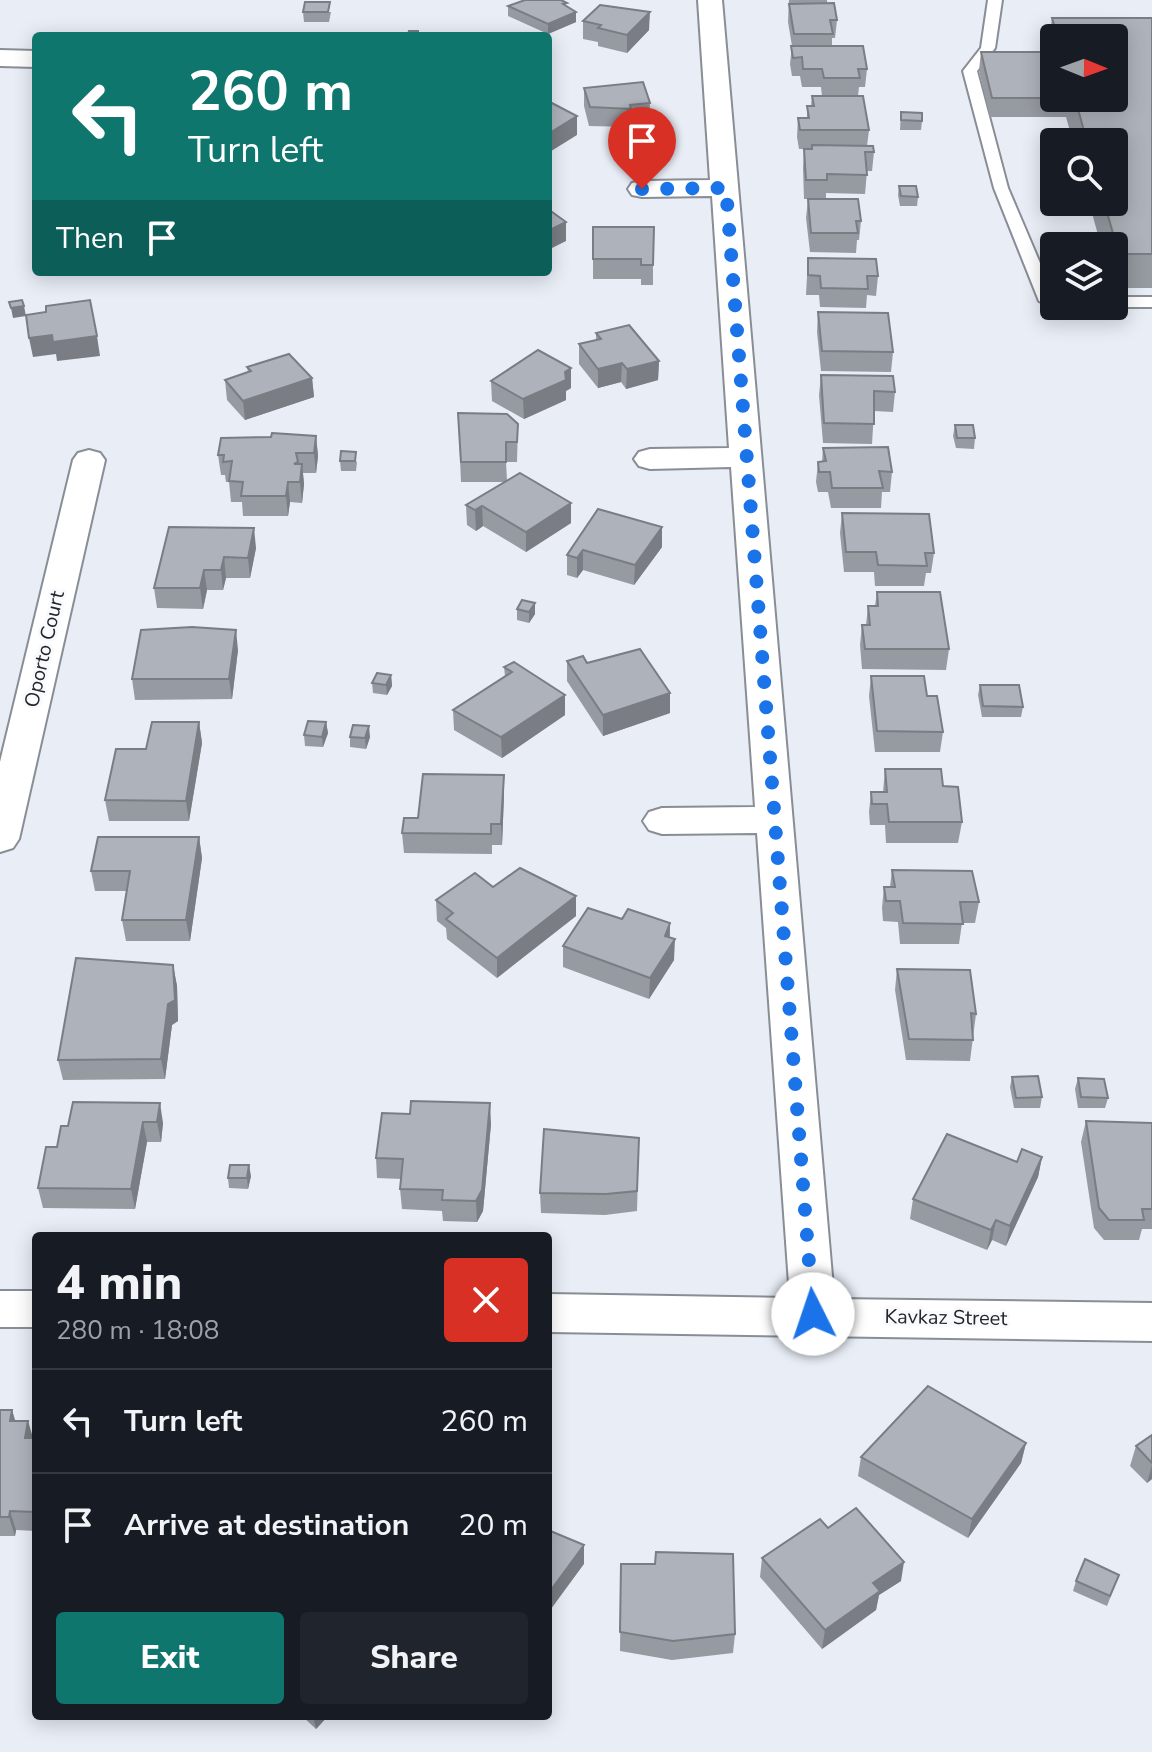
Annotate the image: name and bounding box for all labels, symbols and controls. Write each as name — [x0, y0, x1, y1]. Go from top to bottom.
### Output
north arrow — [1040, 24, 1128, 112]
map controls — [1040, 24, 1128, 320]
text: 260 m — [188, 53, 353, 130]
icon: left — [56, 64, 160, 168]
pin — [608, 107, 676, 189]
icon: arrive — [620, 119, 664, 163]
text: Turn left — [188, 126, 323, 175]
button: search — [1040, 128, 1128, 216]
icon: arrive — [140, 216, 184, 260]
text: Then — [56, 218, 124, 259]
button: layers — [1040, 232, 1128, 320]
street label: Oporto Court — [18, 587, 71, 710]
text: 4 min — [56, 1250, 182, 1316]
button: close — [444, 1258, 528, 1342]
position arrow — [771, 1272, 855, 1356]
street label: Kavkaz Street — [884, 1303, 1009, 1332]
text: 280 m · 18:08 — [56, 1313, 219, 1348]
icon: left — [56, 1399, 100, 1443]
text: Turn left — [124, 1401, 242, 1442]
text: 260 m — [441, 1401, 528, 1442]
icon: arrive — [56, 1503, 100, 1547]
text: Arrive at destination — [124, 1505, 409, 1546]
text: 20 m — [459, 1505, 528, 1546]
button: Exit — [56, 1612, 284, 1704]
button: Share — [300, 1612, 528, 1704]

